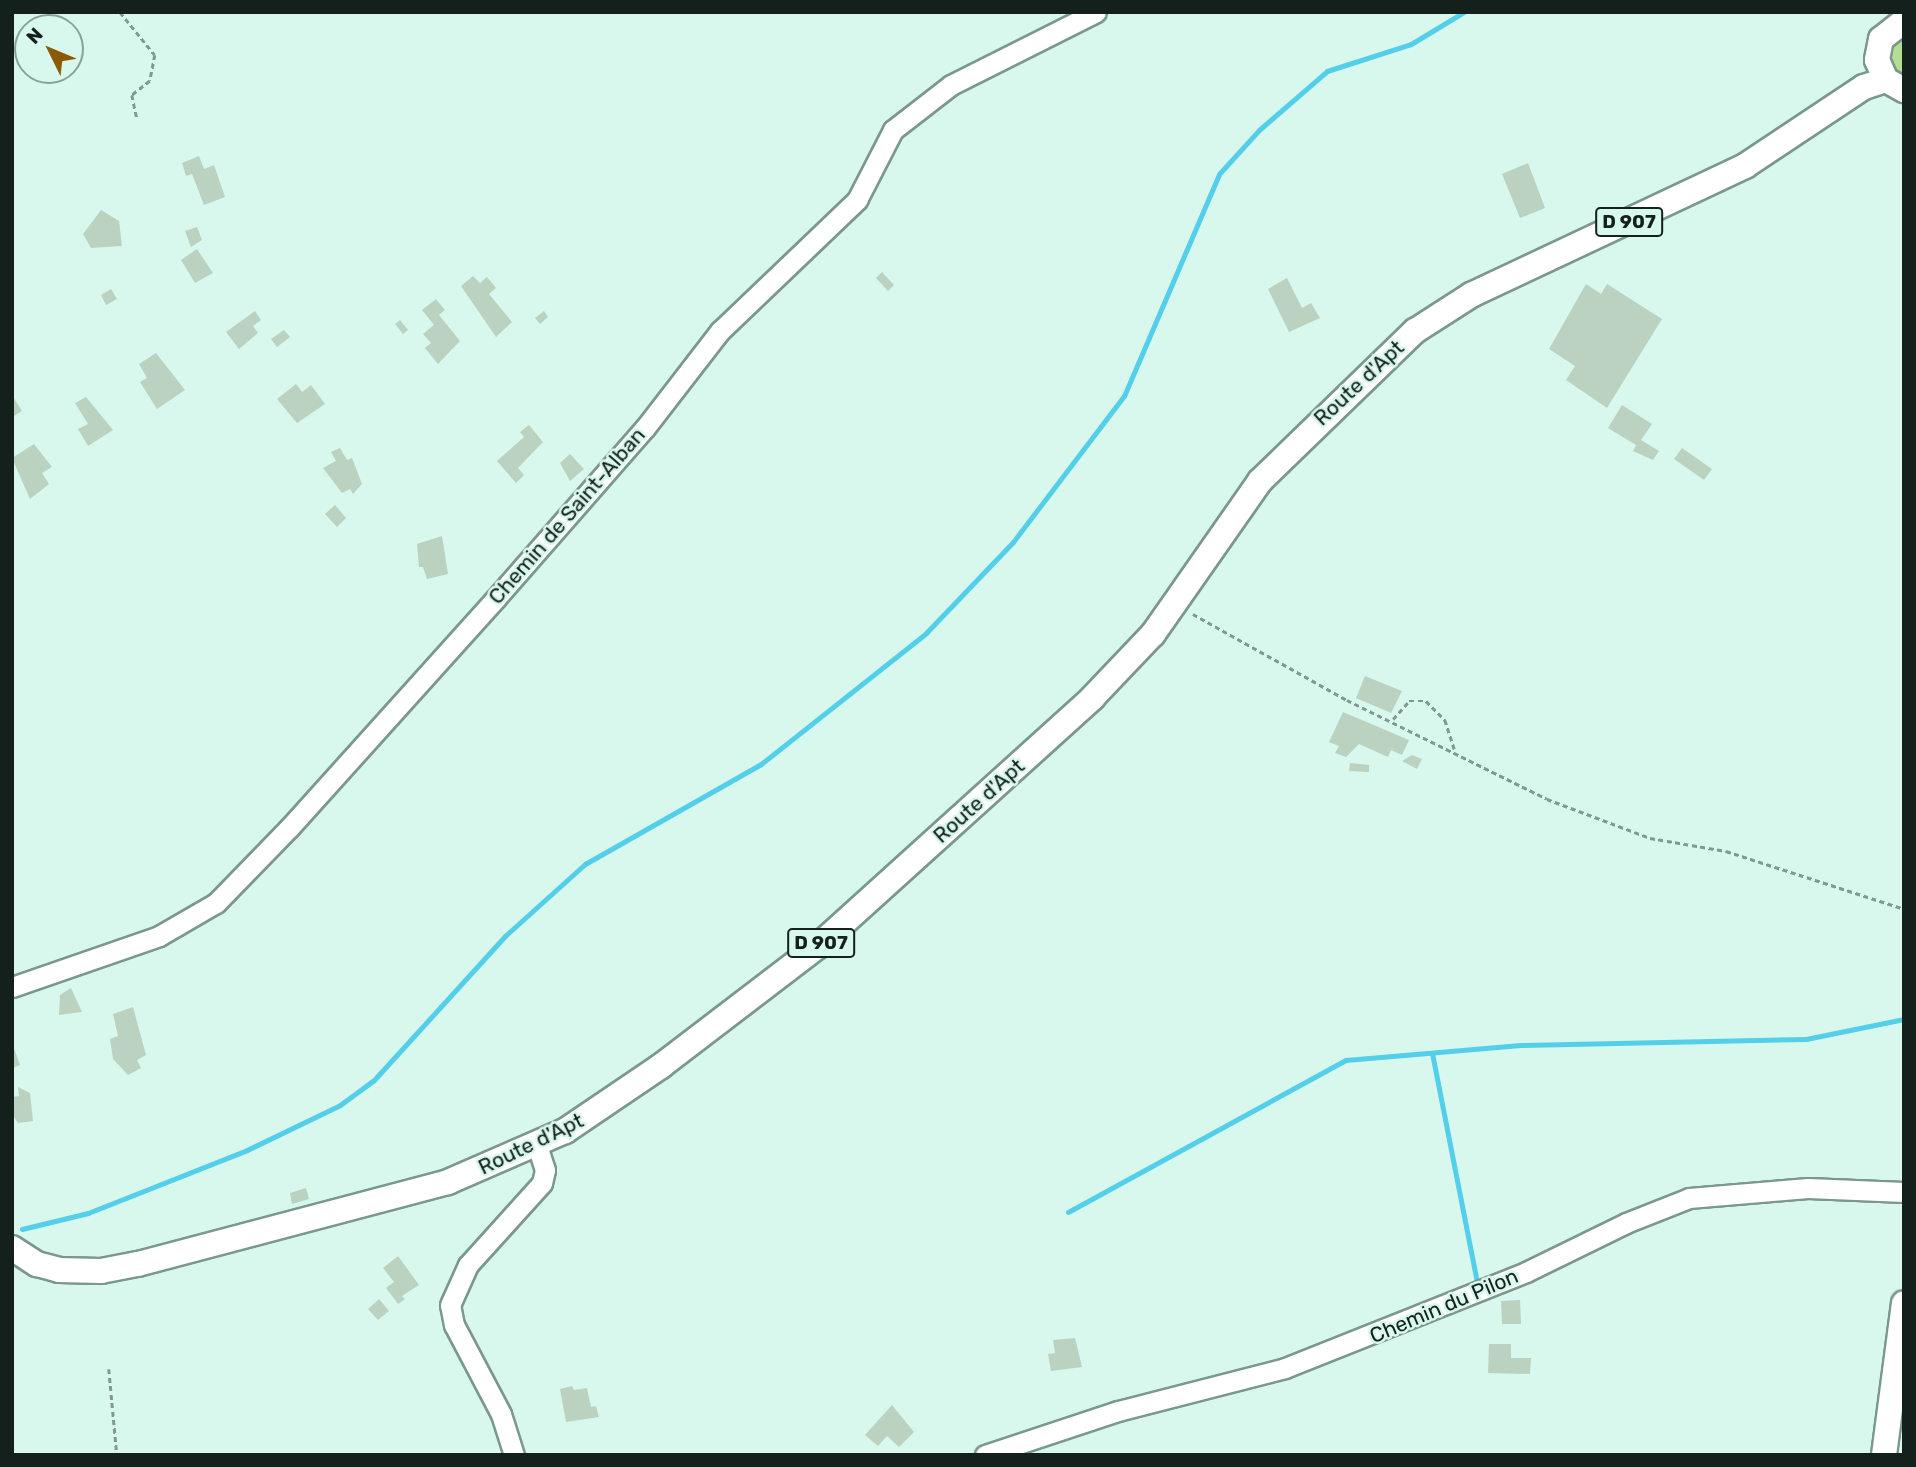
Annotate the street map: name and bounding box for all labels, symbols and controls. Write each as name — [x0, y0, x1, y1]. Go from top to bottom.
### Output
north arrow — [14, 14, 84, 84]
text: N — [22, 23, 48, 49]
road number: D 907 — [1594, 206, 1664, 238]
street label: Route d'Apt — [1309, 335, 1409, 431]
street label: Chemin de Saint-Alban — [484, 423, 650, 609]
street label: Route d'Apt — [928, 754, 1030, 848]
road number: D 907 — [786, 928, 856, 959]
street label: Route d'Apt — [474, 1108, 588, 1180]
street label: Chemin du Pilon — [1366, 1263, 1522, 1349]

